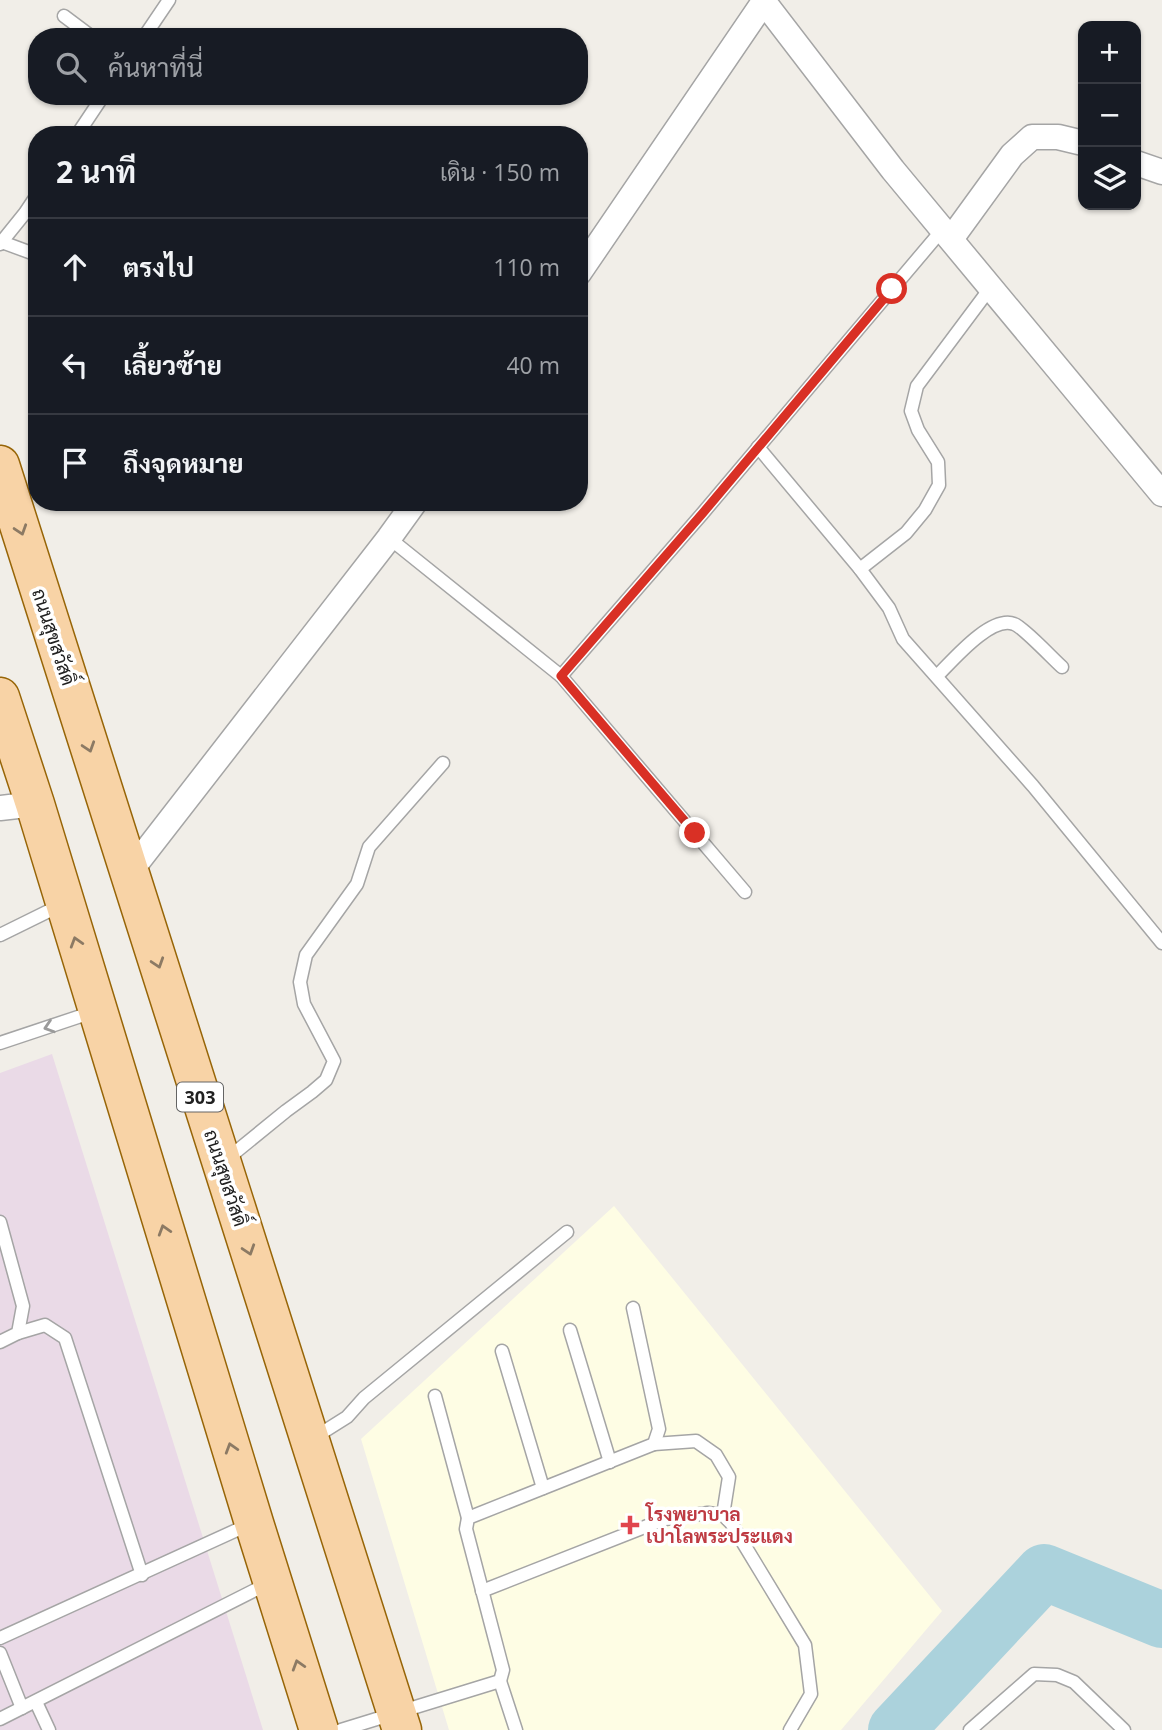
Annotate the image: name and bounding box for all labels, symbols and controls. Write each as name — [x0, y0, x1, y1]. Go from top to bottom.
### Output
map controls — [1078, 21, 1141, 210]
button: + — [1078, 21, 1141, 84]
search box — [28, 28, 588, 105]
icon: search — [52, 48, 90, 86]
text: ค้นหาที่นี่ — [108, 49, 203, 85]
button: − — [1078, 84, 1141, 147]
button: layers — [1078, 147, 1141, 210]
text: 2 นาที — [56, 151, 136, 192]
text: เดิน · 150 m — [440, 156, 560, 188]
icon: ahead — [56, 248, 94, 286]
text: ตรงไป — [123, 249, 194, 285]
text: 110 m — [493, 251, 560, 283]
route start — [876, 273, 907, 304]
icon: left — [56, 346, 94, 384]
text: เลี้ยวซ้าย — [123, 347, 222, 383]
text: 40 m — [506, 349, 560, 381]
icon: arrive — [56, 444, 94, 482]
text: ถึงจุดหมาย — [123, 445, 244, 481]
one-way arrow — [12, 523, 27, 535]
street label: ถนนสุขสวัสดิ์ — [26, 584, 87, 689]
one-way arrow — [81, 740, 95, 752]
route end — [679, 817, 710, 848]
one-way arrow — [70, 937, 84, 949]
one-way arrow — [149, 957, 164, 969]
one-way arrow — [43, 1019, 55, 1033]
road number: 303 — [177, 1082, 223, 1112]
street label: ถนนสุขสวัสดิ์ — [198, 1125, 259, 1230]
one-way arrow — [158, 1224, 173, 1236]
one-way arrow — [241, 1244, 255, 1256]
one-way arrow — [224, 1442, 239, 1454]
place label: โรงพยาบาล เปาโลพระประแดง — [645, 1501, 793, 1549]
marker: โรงพยาบาล เปาโลพระประแดง — [620, 1515, 640, 1535]
one-way arrow — [292, 1659, 307, 1671]

